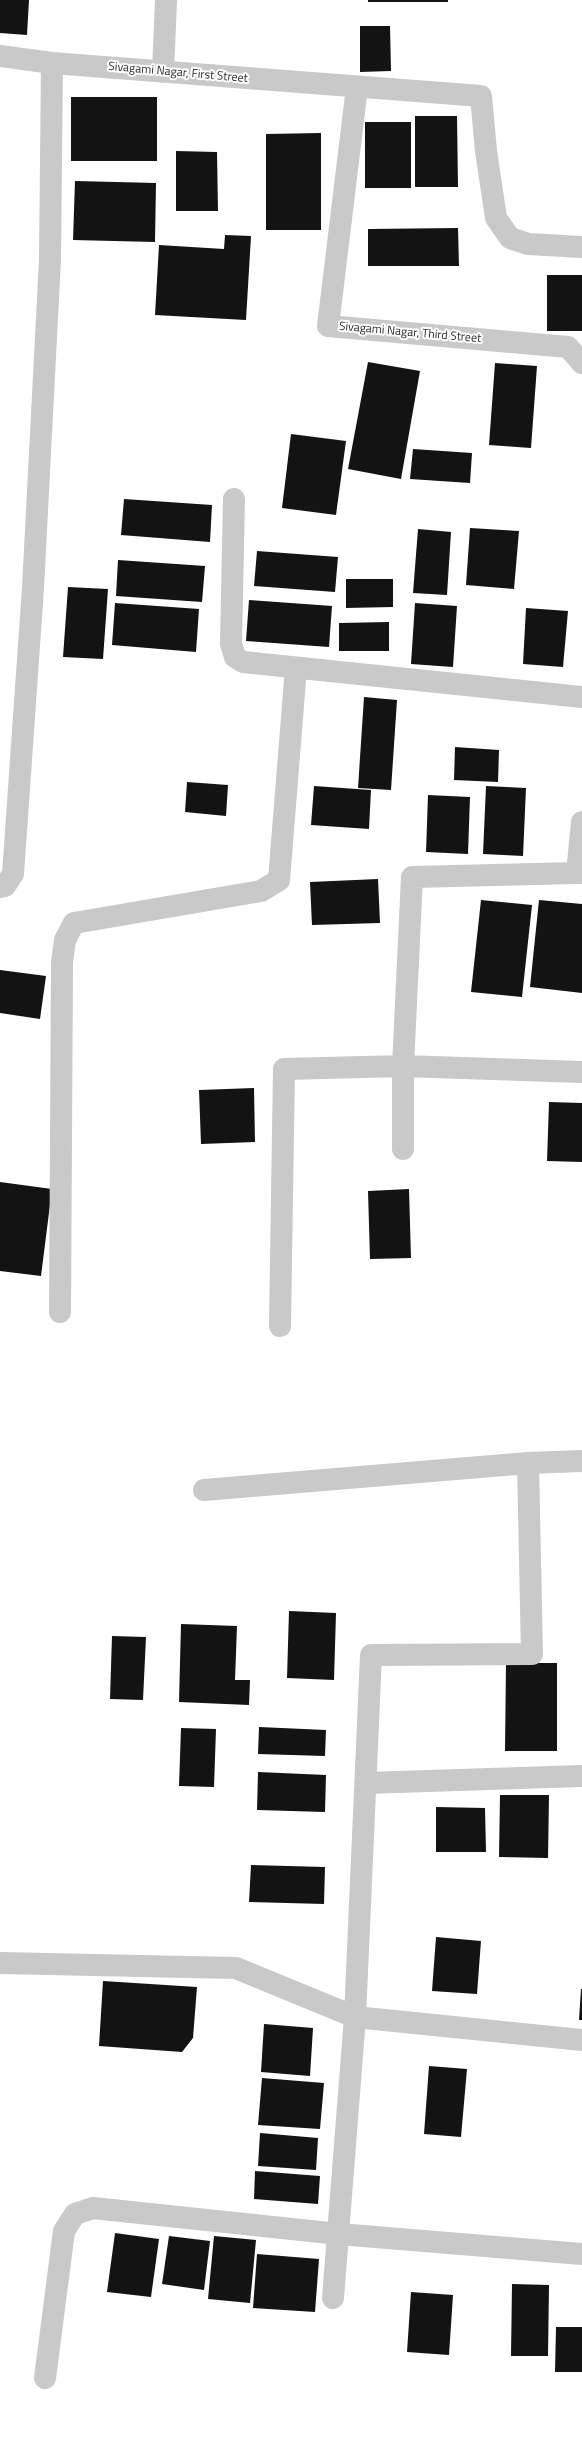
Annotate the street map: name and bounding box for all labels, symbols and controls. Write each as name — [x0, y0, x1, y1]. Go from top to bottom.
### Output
street label: Sivagami Nagar, First Street — [108, 60, 248, 86]
street label: Sivagami Nagar, Third Street — [338, 320, 482, 346]

